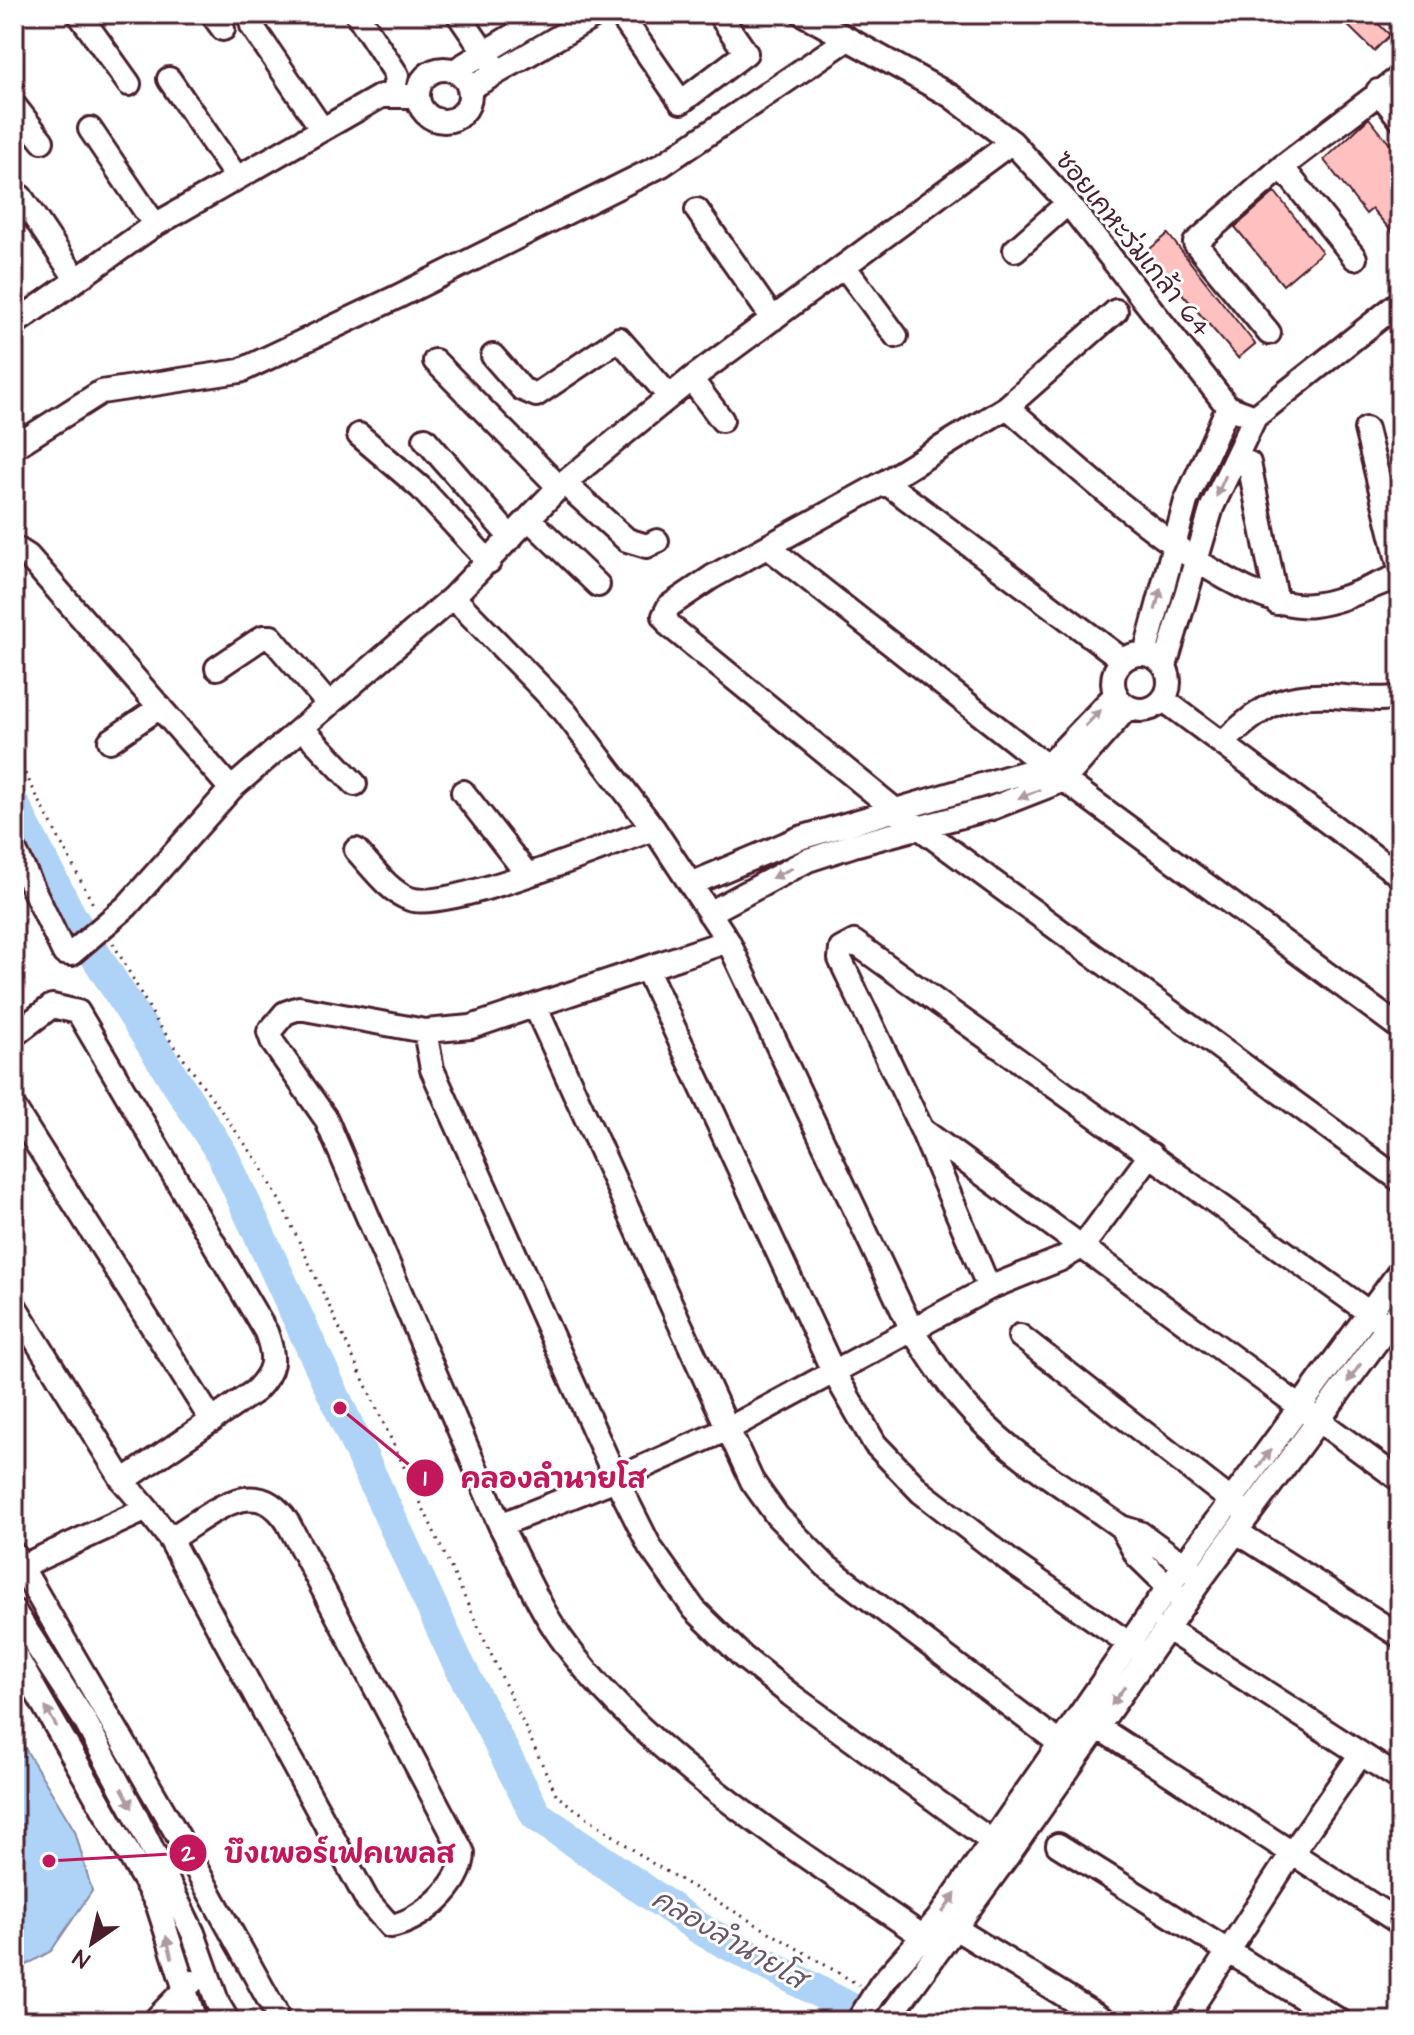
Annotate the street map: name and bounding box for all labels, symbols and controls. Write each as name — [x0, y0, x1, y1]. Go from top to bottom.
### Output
street label: ซอยเคหะร่มเกล้า 64 — [1046, 143, 1220, 345]
one-way arrow — [1215, 474, 1228, 498]
one-way arrow — [1153, 586, 1165, 611]
one-way arrow — [1083, 709, 1102, 728]
one-way arrow — [1017, 787, 1041, 800]
one-way arrow — [771, 866, 794, 879]
one-way arrow — [1347, 1363, 1362, 1384]
one-way arrow — [1256, 1448, 1272, 1470]
callout: คลองลำนายโส — [405, 1452, 661, 1504]
text: คลองลำนายโส — [461, 1460, 648, 1499]
text: 1 — [423, 1462, 427, 1496]
one-way arrow — [1110, 1686, 1126, 1706]
one-way arrow — [44, 1706, 58, 1728]
one-way arrow — [120, 1786, 133, 1809]
callout: บึงเพอร์เฟคเพลส — [168, 1827, 470, 1879]
text: บึงเพอร์เฟคเพลส — [224, 1835, 456, 1874]
text: 2 — [180, 1837, 195, 1871]
water label: คลองลำนายโส — [645, 1880, 817, 2002]
one-way arrow — [941, 1892, 956, 1913]
north arrow — [52, 1903, 132, 1983]
one-way arrow — [162, 1935, 175, 1959]
text: N — [67, 1942, 96, 1975]

